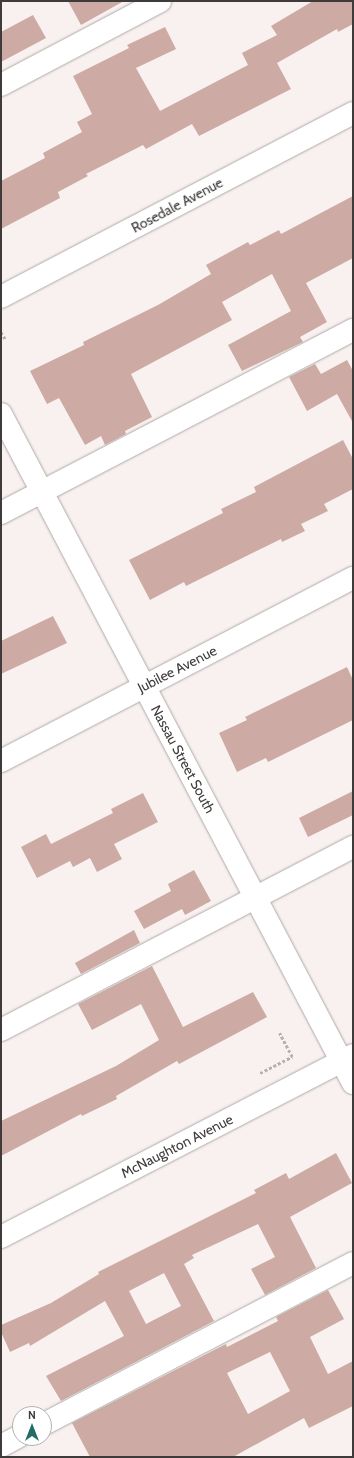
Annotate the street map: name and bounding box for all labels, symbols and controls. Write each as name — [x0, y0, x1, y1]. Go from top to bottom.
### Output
street label: Rosedale Avenue — [128, 174, 226, 236]
street label: Jubilee Avenue — [135, 642, 219, 696]
street label: Nassau Street South — [147, 702, 219, 816]
street label: McNaughton Avenue — [118, 1111, 236, 1181]
north arrow — [12, 1406, 52, 1446]
text: N — [28, 1408, 36, 1422]

